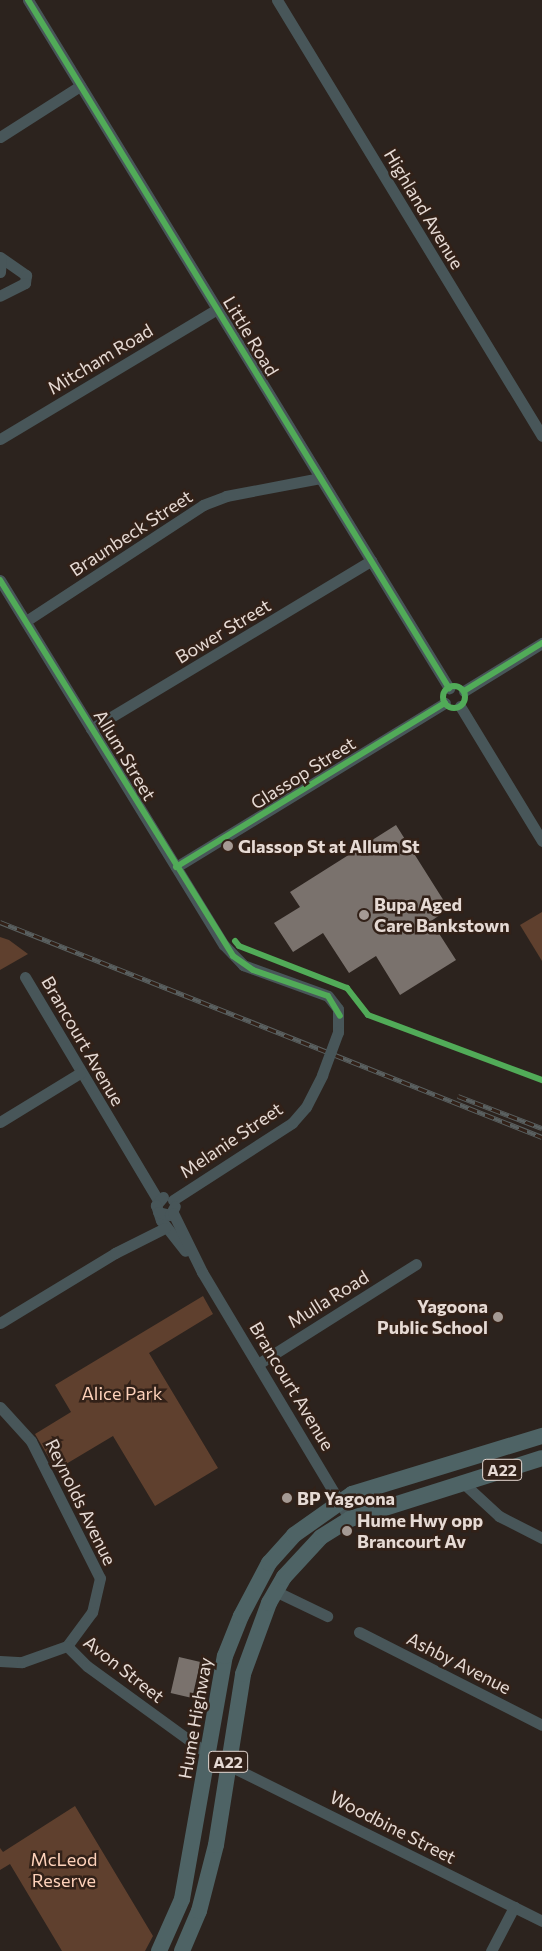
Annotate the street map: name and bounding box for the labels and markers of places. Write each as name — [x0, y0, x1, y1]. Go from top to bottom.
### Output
place label: Glassop St at Allum St — [238, 835, 420, 857]
marker: Glassop St at Allum St — [222, 840, 234, 852]
place label: Bupa Aged Care Bankstown — [374, 894, 510, 936]
marker: Bupa Aged Care Bankstown — [358, 909, 370, 921]
place label: Yagoona Public School — [377, 1296, 488, 1338]
marker: Yagoona Public School — [492, 1311, 504, 1323]
place label: BP Yagoona — [297, 1487, 395, 1509]
marker: BP Yagoona — [281, 1492, 293, 1504]
place label: Hume Hwy opp Brancourt Av — [357, 1510, 483, 1552]
marker: Hume Hwy opp Brancourt Av — [341, 1525, 353, 1537]

